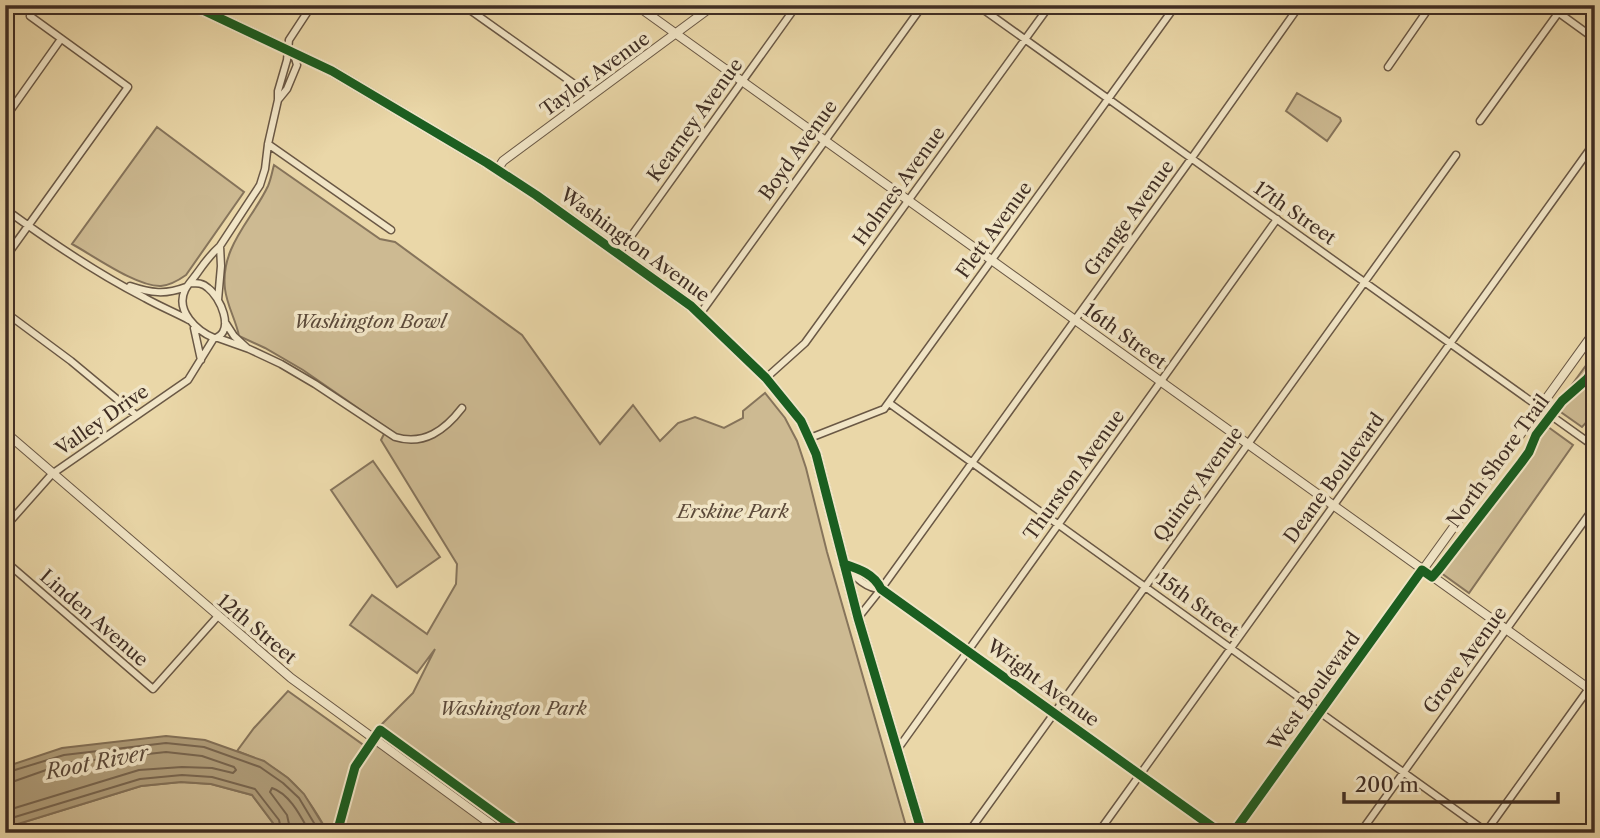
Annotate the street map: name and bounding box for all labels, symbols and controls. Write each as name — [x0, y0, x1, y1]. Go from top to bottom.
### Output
street label: Taylor Avenue — [536, 27, 654, 121]
street label: Kearney Avenue — [643, 54, 747, 186]
street label: Boyd Avenue — [754, 96, 842, 204]
street label: Holmes Avenue — [848, 122, 950, 250]
street label: Grange Avenue — [1079, 156, 1179, 280]
street label: 17th Street — [1250, 176, 1341, 250]
street label: Flett Avenue — [951, 177, 1037, 283]
street label: Washington Avenue — [555, 182, 714, 307]
street label: 16th Street — [1079, 298, 1171, 374]
park label: Washington Bowl — [294, 310, 448, 333]
street label: Valley Drive — [50, 380, 153, 461]
street label: North Shore Trail — [1442, 390, 1554, 532]
street label: Thurston Avenue — [1019, 405, 1129, 545]
street label: Deane Boulevard — [1279, 408, 1389, 548]
street label: Quincy Avenue — [1149, 422, 1247, 546]
park label: Erskine Park — [675, 500, 789, 523]
street label: Linden Avenue — [35, 565, 153, 671]
street label: 15th Street — [1152, 568, 1244, 643]
street label: 12th Street — [213, 589, 302, 669]
street label: Grove Avenue — [1419, 602, 1511, 718]
street label: West Boulevard — [1263, 627, 1365, 756]
street label: Wright Avenue — [981, 634, 1104, 732]
park label: Washington Park — [439, 697, 587, 720]
water label: Root River — [42, 740, 152, 785]
scale bar — [1344, 761, 1558, 805]
text: 200 m — [1355, 772, 1419, 797]

